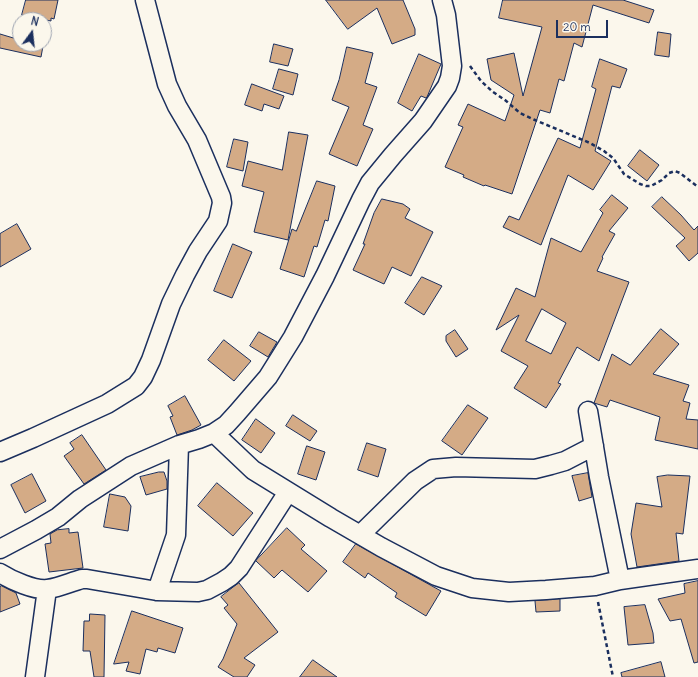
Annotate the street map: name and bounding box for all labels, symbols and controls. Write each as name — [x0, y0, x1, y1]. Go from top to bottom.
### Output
north arrow — [12, 12, 52, 52]
scale bar — [558, 12, 610, 38]
text: N — [29, 14, 40, 29]
text: 20 m — [563, 19, 591, 34]

